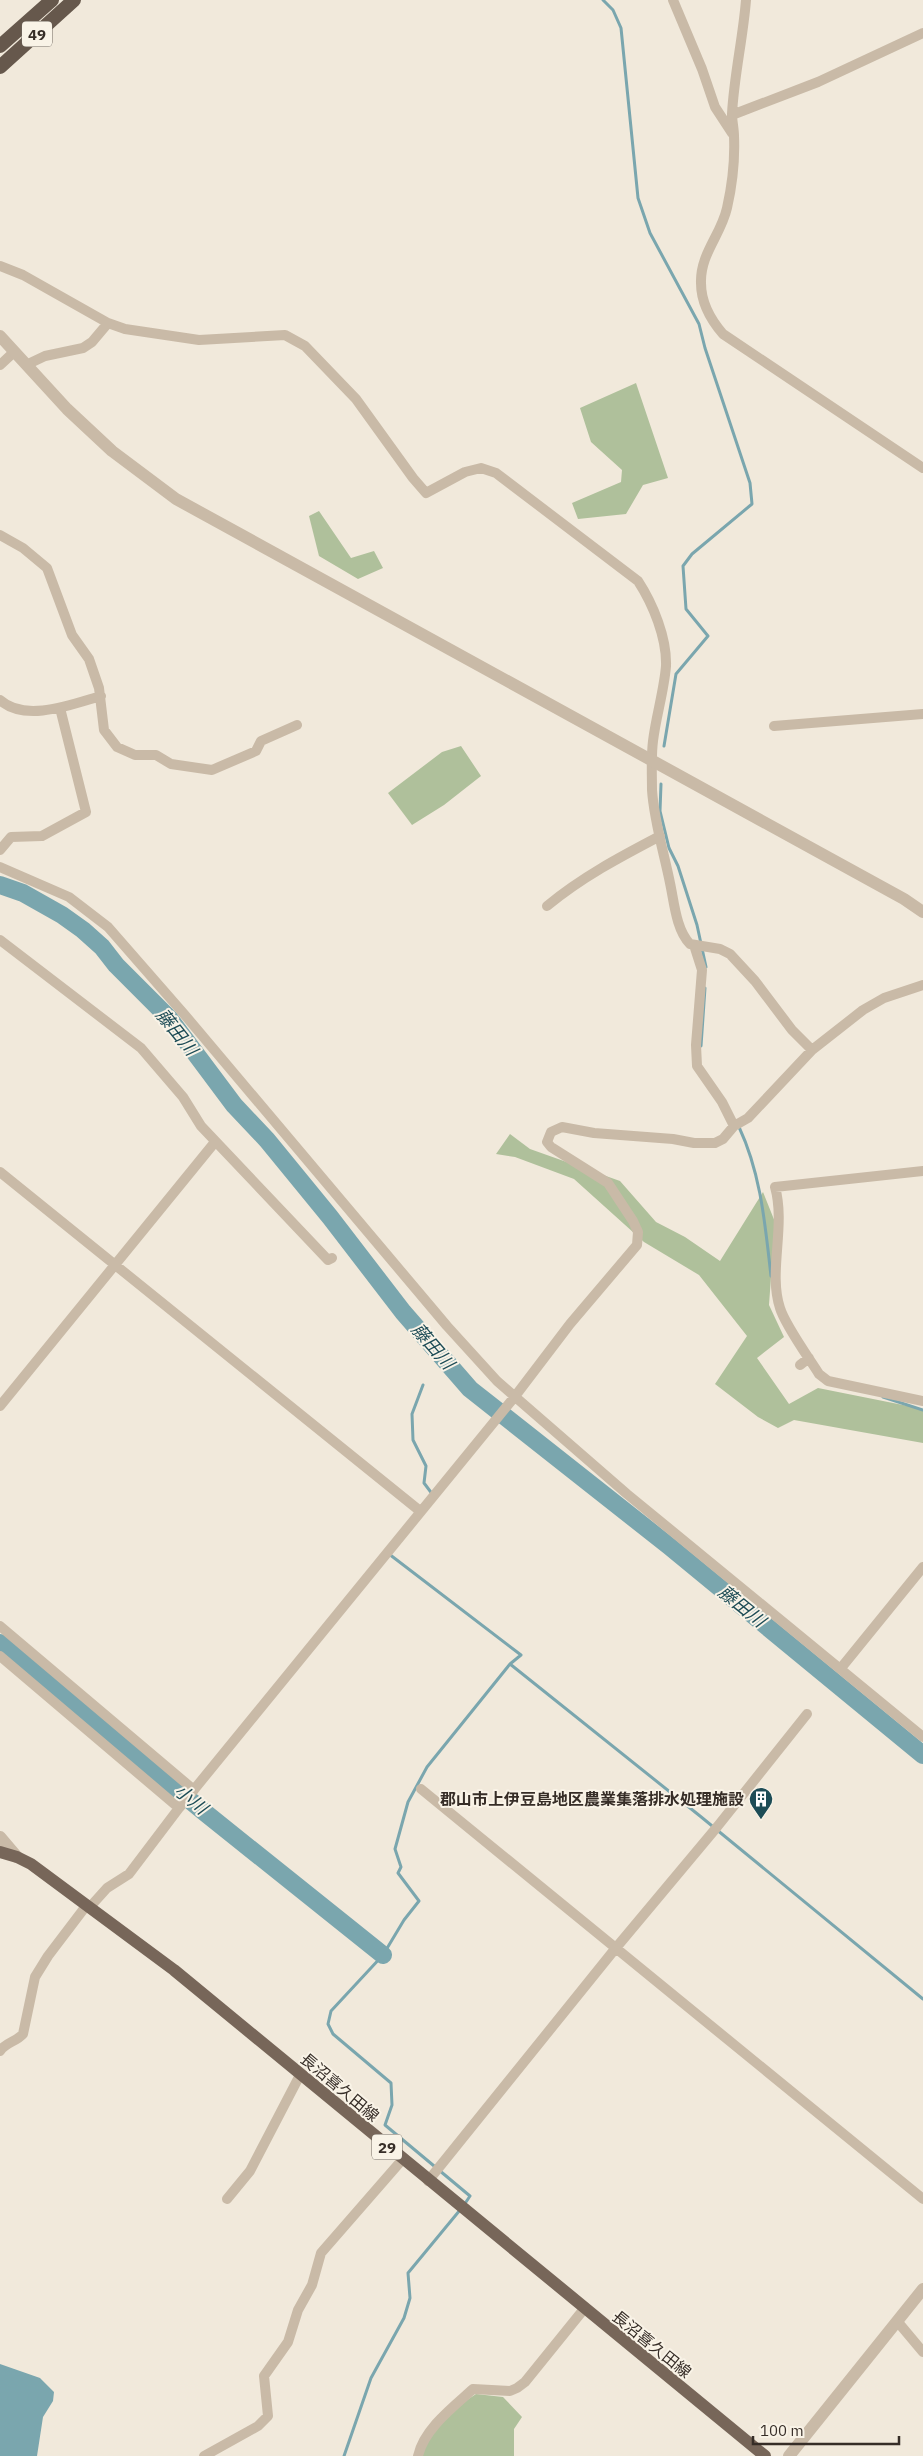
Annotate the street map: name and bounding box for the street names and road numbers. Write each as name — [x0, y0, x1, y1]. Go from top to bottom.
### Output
road number: 49 — [22, 22, 52, 46]
street label: 長沼喜久田線 — [297, 2048, 383, 2126]
road number: 29 — [372, 2134, 402, 2160]
street label: 長沼喜久田線 — [608, 2306, 696, 2382]

